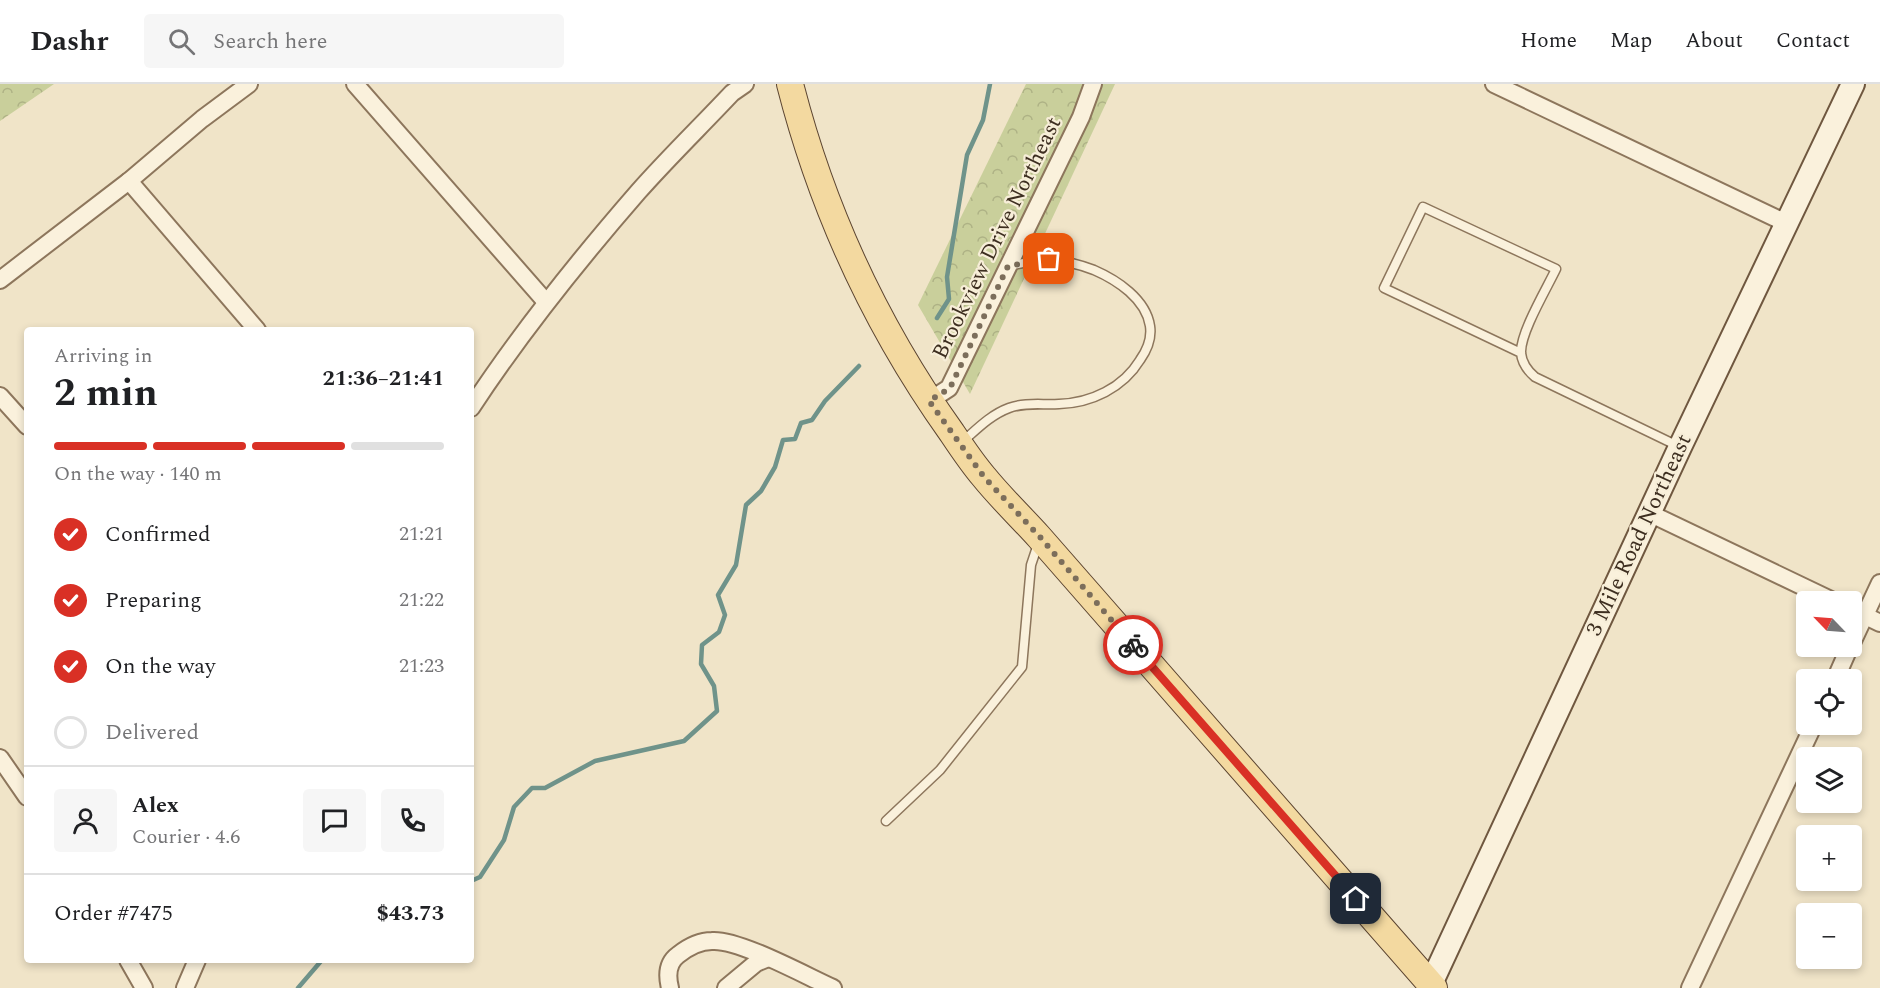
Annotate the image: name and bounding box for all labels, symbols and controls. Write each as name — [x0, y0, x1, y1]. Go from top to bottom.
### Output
search box — [144, 14, 564, 68]
text: Dashr — [30, 20, 108, 63]
icon: search — [165, 25, 198, 58]
text: Search here — [213, 25, 327, 58]
text: Home — [1520, 25, 1577, 57]
text: Map — [1610, 25, 1652, 57]
text: About — [1685, 25, 1743, 57]
text: Contact — [1776, 25, 1850, 57]
street label: Brookview Drive Northeast — [924, 111, 1070, 365]
pin — [1023, 233, 1074, 284]
icon: bag — [1032, 242, 1065, 275]
text: Arriving in — [54, 341, 152, 371]
text: 21:36–21:41 — [322, 362, 444, 395]
text: 2 min — [54, 364, 158, 423]
street label: 3 Mile Road Northeast — [1578, 428, 1700, 641]
text: On the way · 140 m — [54, 459, 222, 489]
icon: check — [54, 518, 87, 551]
text: Confirmed — [105, 518, 211, 551]
text: 21:21 — [399, 519, 444, 549]
icon: check — [54, 584, 87, 617]
text: Preparing — [105, 584, 202, 617]
text: 21:22 — [399, 585, 444, 615]
north arrow — [1796, 591, 1862, 657]
map controls — [1796, 591, 1862, 969]
courier — [1103, 615, 1163, 675]
icon: bike — [1117, 629, 1150, 662]
icon: check — [54, 650, 87, 683]
text: On the way — [105, 650, 216, 683]
text: 21:23 — [399, 651, 444, 681]
button: locate — [1796, 669, 1862, 735]
text: Delivered — [105, 716, 199, 749]
button: layers — [1796, 747, 1862, 813]
button: person — [54, 789, 117, 852]
text: Alex — [132, 789, 179, 822]
button: chat — [303, 789, 366, 852]
button: phone — [381, 789, 444, 852]
text: Courier · 4.6 — [132, 822, 240, 852]
button: + — [1796, 825, 1862, 891]
pin — [1330, 873, 1381, 924]
icon: home — [1339, 882, 1372, 915]
text: Order #7475 — [54, 897, 173, 930]
text: $43.73 — [376, 897, 444, 930]
button: − — [1796, 903, 1862, 969]

